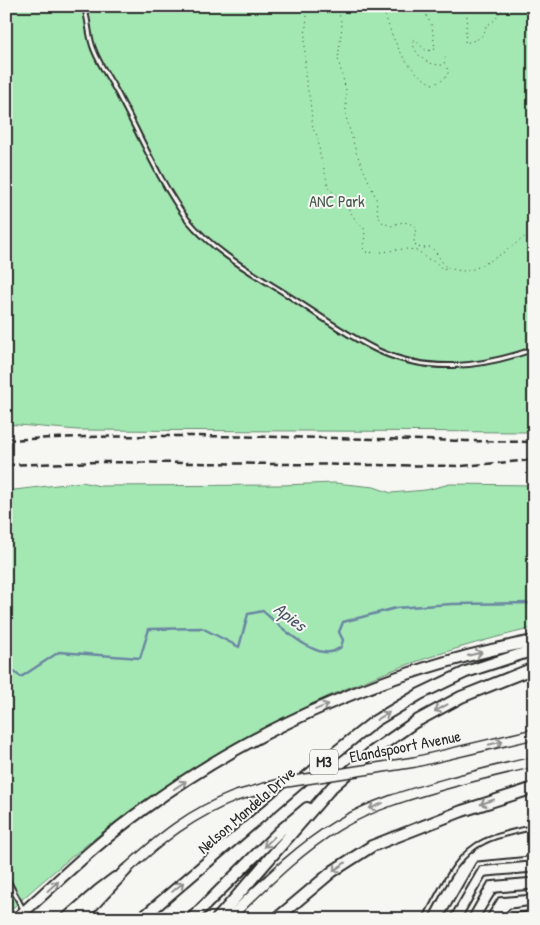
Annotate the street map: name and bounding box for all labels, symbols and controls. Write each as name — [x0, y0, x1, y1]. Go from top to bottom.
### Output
park label: ANC Park — [309, 190, 365, 212]
water label: Apies — [269, 596, 313, 638]
one-way arrow — [467, 649, 483, 658]
one-way arrow — [314, 702, 329, 712]
one-way arrow — [434, 703, 448, 713]
one-way arrow — [376, 711, 390, 721]
street label: Elandspoort Avenue — [347, 724, 463, 768]
one-way arrow — [488, 738, 504, 747]
road number: M3 — [310, 750, 338, 774]
street label: Nelson Mandela Drive — [193, 761, 300, 859]
one-way arrow — [172, 780, 186, 790]
one-way arrow — [479, 798, 495, 808]
one-way arrow — [369, 802, 384, 812]
one-way arrow — [263, 836, 275, 848]
one-way arrow — [332, 862, 346, 872]
one-way arrow — [46, 880, 59, 892]
one-way arrow — [171, 882, 184, 893]

